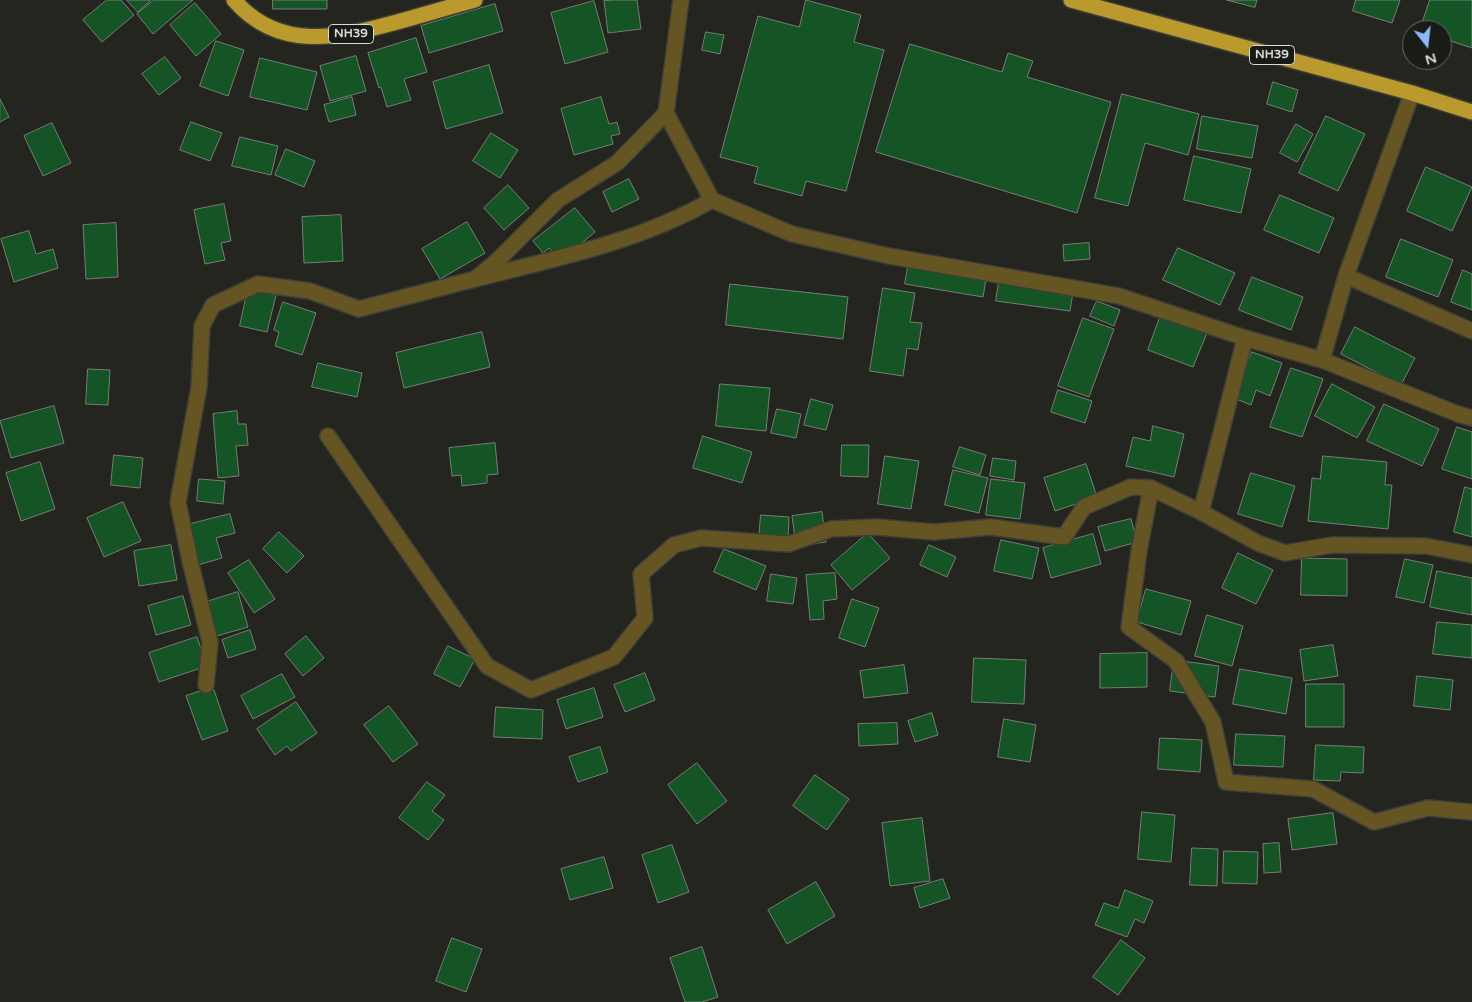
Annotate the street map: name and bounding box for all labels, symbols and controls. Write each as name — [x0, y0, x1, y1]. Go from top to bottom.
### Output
north arrow — [1402, 20, 1452, 70]
road number: NH39 — [328, 24, 374, 44]
road number: NH39 — [1250, 46, 1294, 64]
text: N — [1423, 49, 1439, 69]

